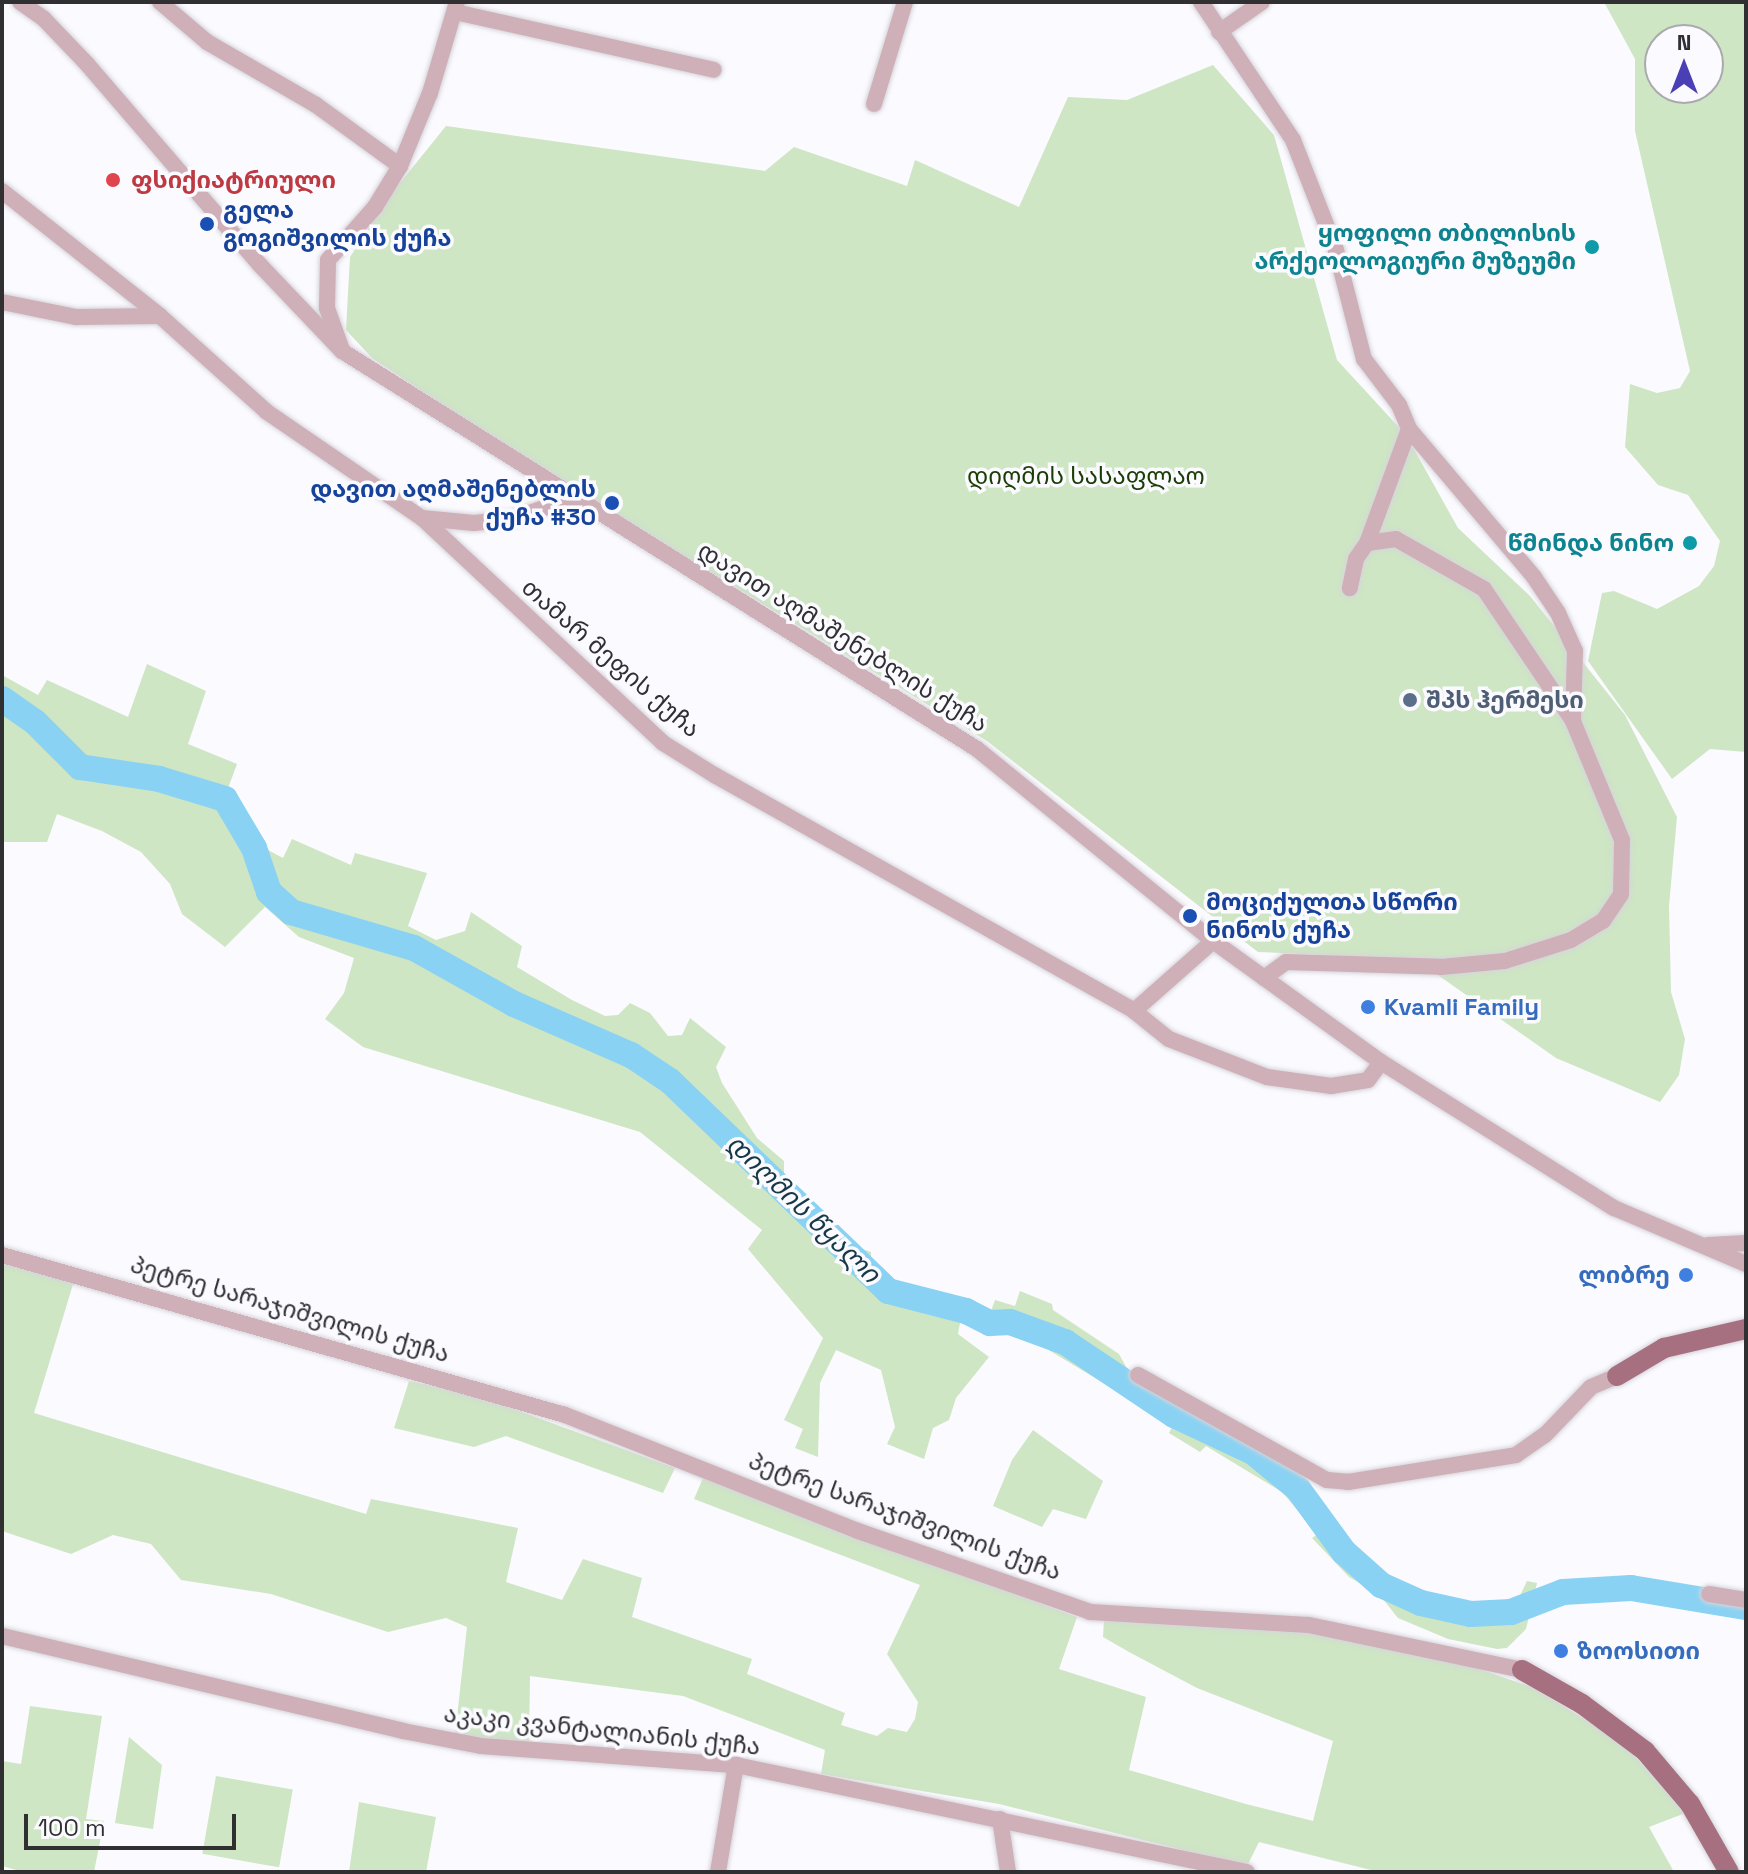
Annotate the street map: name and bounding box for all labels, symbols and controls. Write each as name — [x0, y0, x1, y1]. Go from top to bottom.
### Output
north arrow — [1644, 24, 1724, 104]
text: N — [1677, 28, 1691, 56]
place label: ფსიქიატრიული — [131, 166, 336, 194]
marker: ფსიქიატრიული — [102, 169, 124, 191]
place label: გელა გოგიშვილის ქუჩა — [223, 196, 451, 252]
marker: გელა გოგიშვილის ქუჩა — [198, 215, 216, 233]
place label: ყოფილი თბილისის არქეოლოგიური მუზეუმი — [1255, 219, 1576, 275]
marker: ყოფილი თბილისის არქეოლოგიური მუზეუმი — [1583, 238, 1601, 256]
park label: დიღმის სასაფლაო — [967, 462, 1205, 490]
place label: დავით აღმაშენებლის ქუჩა #30 — [310, 475, 596, 531]
marker: დავით აღმაშენებლის ქუჩა #30 — [603, 494, 621, 512]
place label: წმინდა ნინო — [1508, 529, 1674, 557]
marker: წმინდა ნინო — [1681, 534, 1699, 552]
street label: დავით აღმაშენებლის ქუჩა — [693, 536, 993, 738]
street label: თამარ მეფის ქუჩა — [516, 573, 706, 743]
place label: შპს ჰერმესი — [1426, 686, 1584, 714]
marker: შპს ჰერმესი — [1401, 691, 1419, 709]
place label: მოციქულთა სწორი ნინოს ქუჩა — [1206, 888, 1458, 944]
marker: მოციქულთა სწორი ნინოს ქუჩა — [1181, 907, 1199, 925]
place label: Kvamli Family — [1384, 993, 1539, 1021]
marker: Kvamli Family — [1359, 998, 1377, 1016]
water label: დიღმის წყალი — [720, 1128, 886, 1290]
street label: პეტრე სარაჯიშვილის ქუჩა — [127, 1250, 453, 1368]
place label: ლიბრე — [1578, 1261, 1670, 1289]
marker: ლიბრე — [1677, 1266, 1695, 1284]
street label: პეტრე სარაჯიშვილის ქუჩა — [745, 1446, 1065, 1586]
place label: ზოოსითი — [1577, 1637, 1700, 1665]
marker: ზოოსითი — [1552, 1642, 1570, 1660]
street label: აკაკი კვანტალიანის ქუჩა — [442, 1699, 762, 1761]
scale bar — [28, 1798, 240, 1848]
text: 100 m — [38, 1812, 106, 1843]

